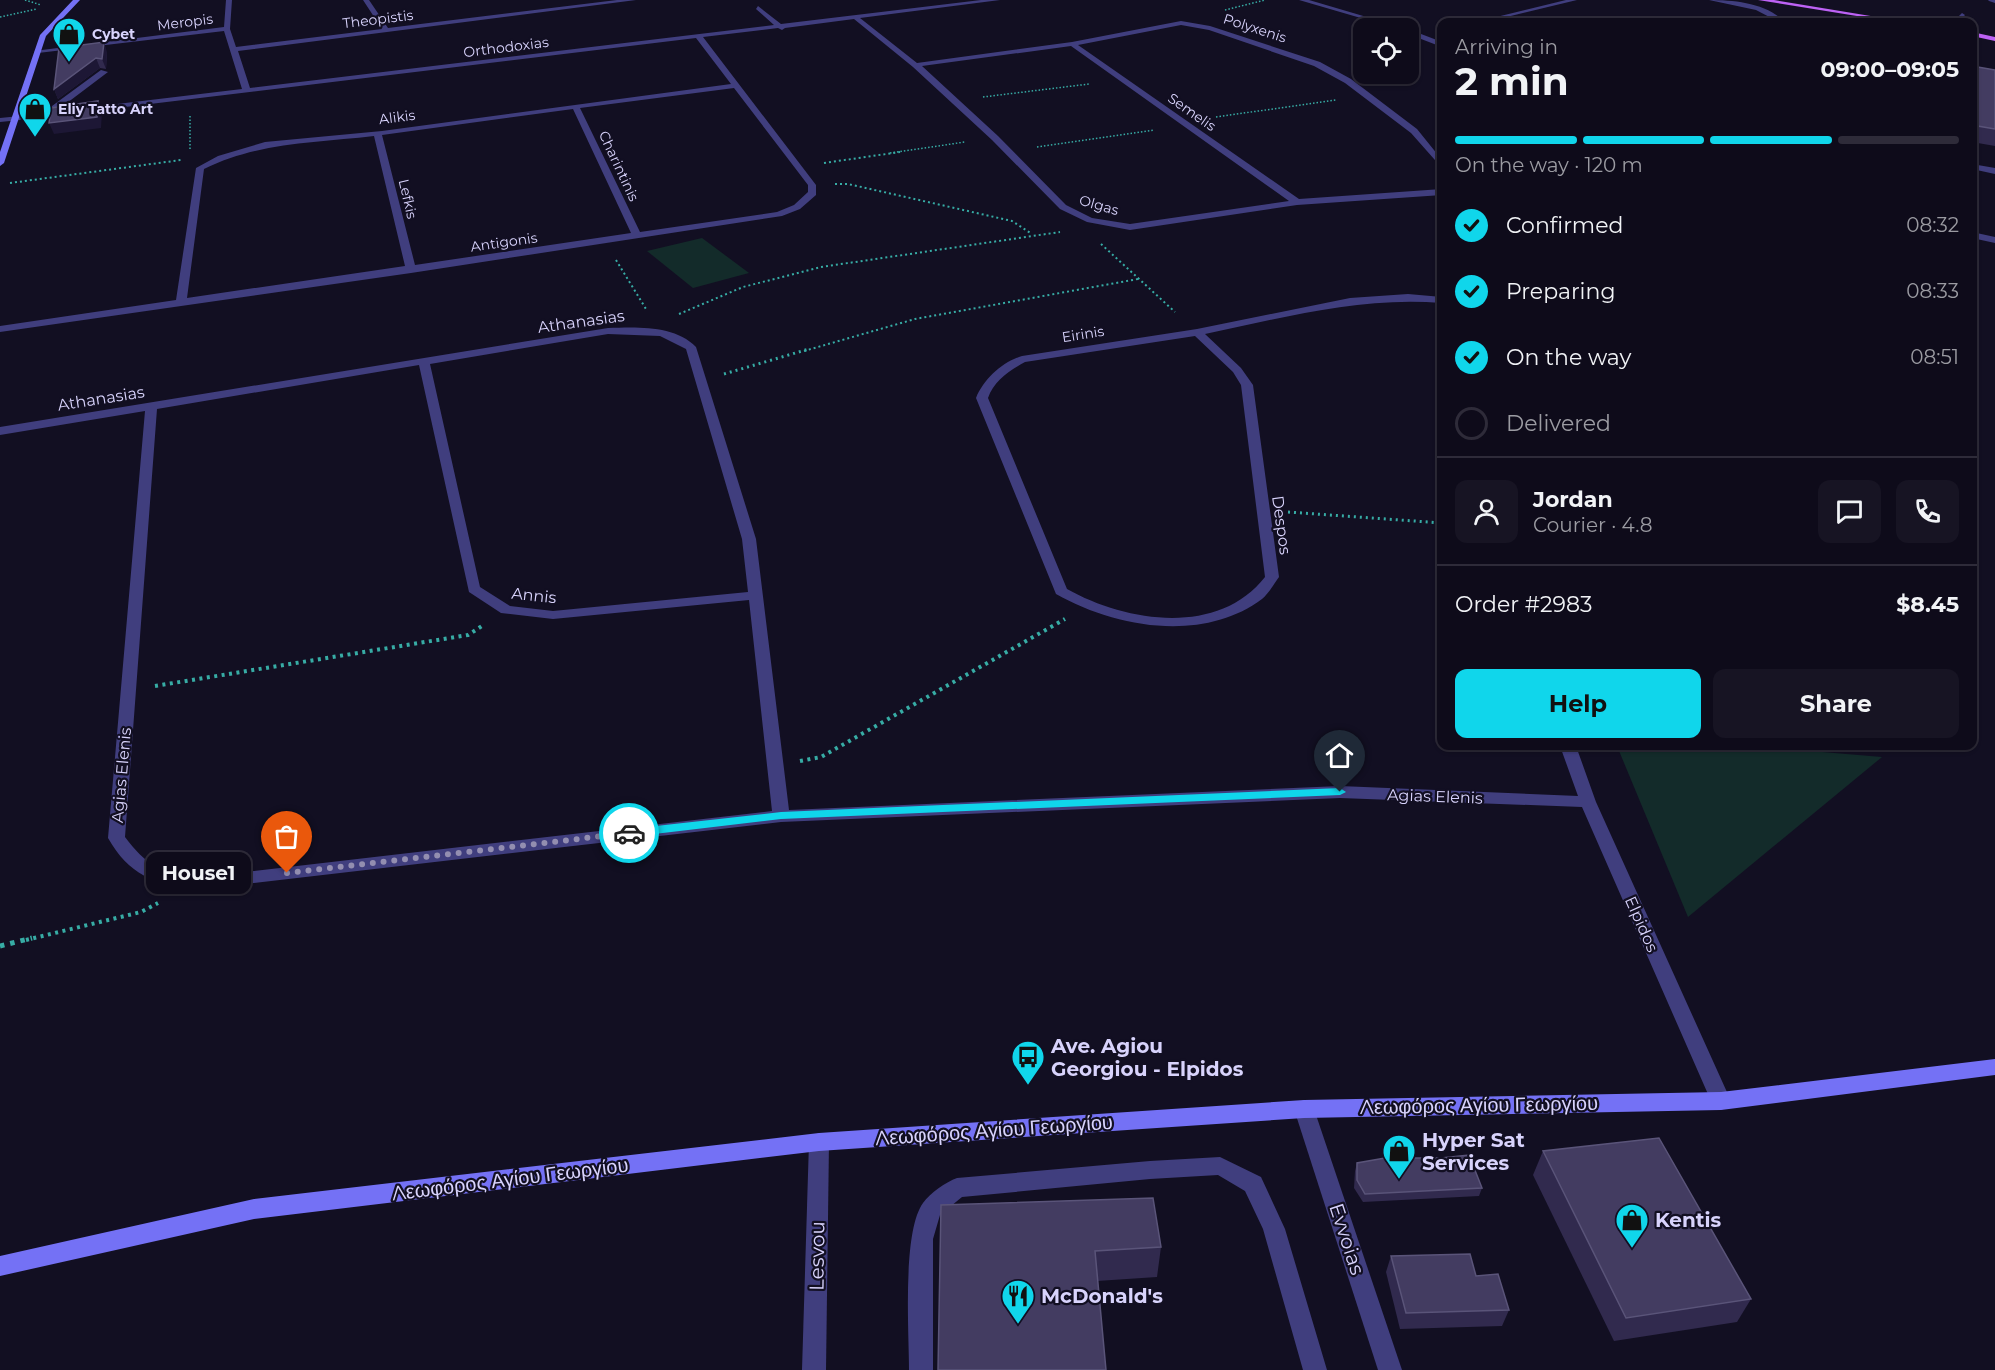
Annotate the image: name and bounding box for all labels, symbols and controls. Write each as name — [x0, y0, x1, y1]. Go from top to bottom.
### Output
street label: Theopistis — [342, 6, 415, 32]
street label: Polyxenis — [1221, 9, 1289, 47]
street label: Meropis — [156, 10, 214, 34]
shop icon: Cybet — [51, 16, 87, 63]
map controls — [1353, 18, 1419, 84]
button: locate — [1353, 18, 1419, 84]
place label: Cybet — [92, 25, 135, 43]
street label: Orthodoxias — [462, 33, 550, 61]
text: Arriving in — [1455, 35, 1558, 59]
text: 09:00–09:05 — [1821, 56, 1959, 83]
text: 2 min — [1455, 57, 1569, 105]
street label: Semelis — [1164, 89, 1220, 135]
shop icon: Eliy Tatto Art — [17, 91, 53, 138]
place label: Eliy Tatto Art — [58, 100, 153, 118]
street label: Alikis — [378, 106, 416, 128]
street label: Charintinis — [595, 128, 643, 204]
text: On the way · 120 m — [1455, 153, 1643, 177]
street label: Lefkis — [395, 177, 421, 221]
street label: Olgas — [1077, 191, 1121, 219]
icon: check — [1455, 209, 1488, 242]
text: Confirmed — [1506, 212, 1623, 239]
text: 08:32 — [1906, 213, 1959, 237]
street label: Antigonis — [469, 228, 539, 256]
icon: check — [1455, 275, 1488, 308]
text: Preparing — [1506, 278, 1615, 305]
text: 08:33 — [1906, 279, 1959, 303]
street label: Athanasias — [536, 306, 626, 337]
street label: Eirinis — [1061, 322, 1106, 346]
icon: check — [1455, 341, 1488, 374]
text: On the way — [1506, 344, 1631, 371]
text: 08:51 — [1910, 345, 1959, 369]
street label: Athanasias — [56, 382, 146, 415]
text: Delivered — [1506, 410, 1611, 437]
button: person — [1455, 480, 1518, 543]
button: chat — [1818, 480, 1881, 543]
button: phone — [1896, 480, 1959, 543]
text: Jordan — [1533, 486, 1613, 513]
street label: Despos — [1268, 494, 1295, 556]
text: Courier · 4.8 — [1533, 513, 1652, 537]
street label: Annis — [510, 584, 558, 607]
text: Order #2983 — [1455, 591, 1592, 618]
text: $8.45 — [1896, 591, 1959, 618]
button: Help — [1455, 669, 1701, 738]
button: Share — [1713, 669, 1959, 738]
street label: Agias Elenis — [108, 726, 135, 824]
pin — [1314, 730, 1365, 792]
icon: home — [1323, 739, 1356, 772]
street label: Agias Elenis — [1387, 785, 1483, 808]
courier — [599, 803, 659, 863]
pin — [261, 811, 312, 873]
icon: car — [613, 817, 646, 850]
icon: bag — [270, 820, 303, 853]
callout: House1 — [146, 852, 251, 894]
text: House1 — [162, 861, 235, 885]
street label: Elpidos — [1621, 893, 1662, 955]
place label: Ave. Agiou Georgiou - Elpidos — [1050, 1034, 1244, 1081]
bus stop icon: Ave. Agiou Georgiou - Elpidos — [1010, 1039, 1046, 1086]
street label: Λεωφόρος Αγίου Γεωργίου — [1360, 1091, 1598, 1119]
street label: Λεωφόρος Αγίου Γεωργίου — [874, 1110, 1114, 1150]
place label: Hyper Sat Services — [1422, 1128, 1525, 1175]
shop icon: Hyper Sat Services — [1381, 1133, 1417, 1180]
street label: Λεωφόρος Αγίου Γεωργίου — [390, 1153, 630, 1205]
street label: Evvoias — [1324, 1200, 1370, 1278]
shop icon: Kentis — [1614, 1202, 1650, 1249]
place label: Kentis — [1655, 1208, 1722, 1232]
street label: Lesvou — [804, 1221, 830, 1291]
restaurant icon: McDonald's — [1000, 1278, 1036, 1325]
place label: McDonald's — [1041, 1284, 1163, 1308]

